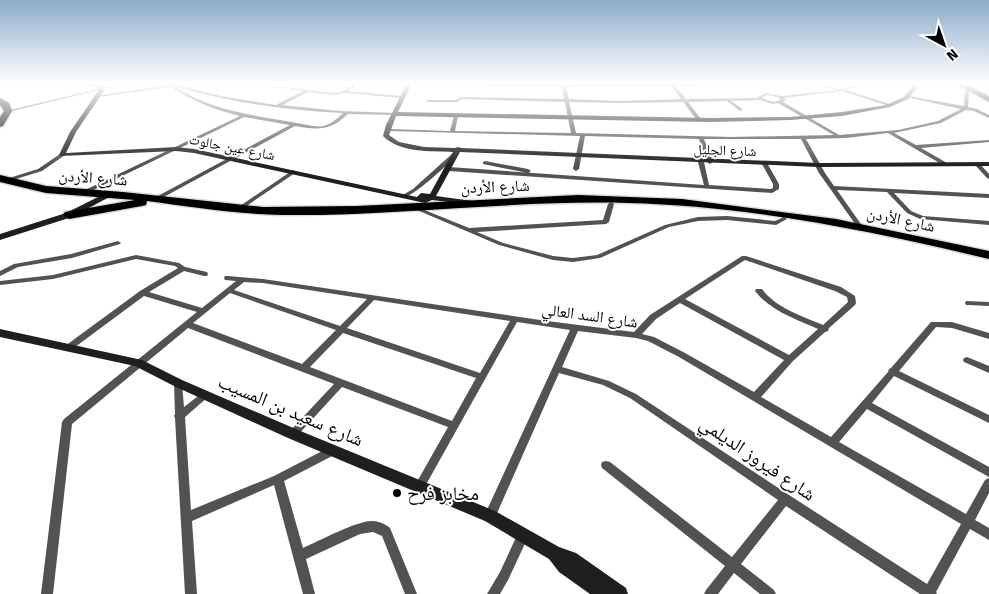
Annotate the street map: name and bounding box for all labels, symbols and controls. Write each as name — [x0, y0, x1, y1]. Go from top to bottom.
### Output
north arrow — [919, 20, 969, 70]
text: N — [943, 45, 961, 64]
street label: شارع عين جالوت — [187, 131, 276, 165]
street label: شارع الجليل — [693, 141, 757, 161]
street label: شارع الأردن — [58, 166, 128, 190]
street label: شارع الأردن — [460, 176, 530, 198]
street label: شارع الأردن — [865, 203, 937, 237]
street label: شارع السد العالي — [540, 299, 639, 335]
street label: شارع سعيد بن المسيب — [215, 370, 367, 451]
street label: شارع فيروز الديلمي — [693, 411, 820, 509]
place label: مخابز فرح — [407, 482, 479, 505]
marker: مخابز فرح — [391, 487, 403, 499]

